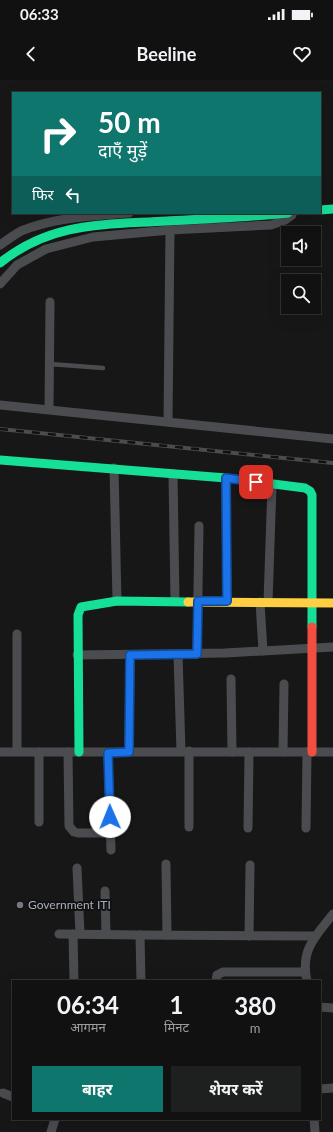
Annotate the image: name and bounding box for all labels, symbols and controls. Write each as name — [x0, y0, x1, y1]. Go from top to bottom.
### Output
text: 06:33 — [20, 5, 59, 23]
icon: back — [20, 43, 42, 65]
text: Beeline — [137, 43, 196, 65]
icon: heart — [291, 43, 313, 65]
text: 50 m — [98, 105, 161, 139]
icon: right — [32, 108, 84, 160]
text: दाएँ मुड़ें — [98, 139, 147, 161]
icon: left — [62, 184, 84, 206]
text: फिर — [32, 185, 54, 203]
map controls — [281, 226, 321, 314]
button: sound — [281, 226, 321, 266]
button: search — [281, 274, 321, 314]
pin — [239, 465, 273, 499]
icon: arrive — [245, 471, 267, 493]
position arrow — [89, 796, 131, 838]
place label: Government ITI — [28, 897, 111, 912]
marker: Government ITI — [15, 900, 25, 910]
text: 06:34 — [57, 990, 119, 1019]
text: 1 — [170, 990, 184, 1019]
text: 380 — [234, 991, 276, 1020]
text: आगमन — [70, 1019, 106, 1035]
text: मिनट — [164, 1019, 189, 1035]
text: m — [250, 1020, 260, 1036]
button: बाहर — [32, 1066, 163, 1112]
button: शेयर करें — [171, 1066, 301, 1112]

